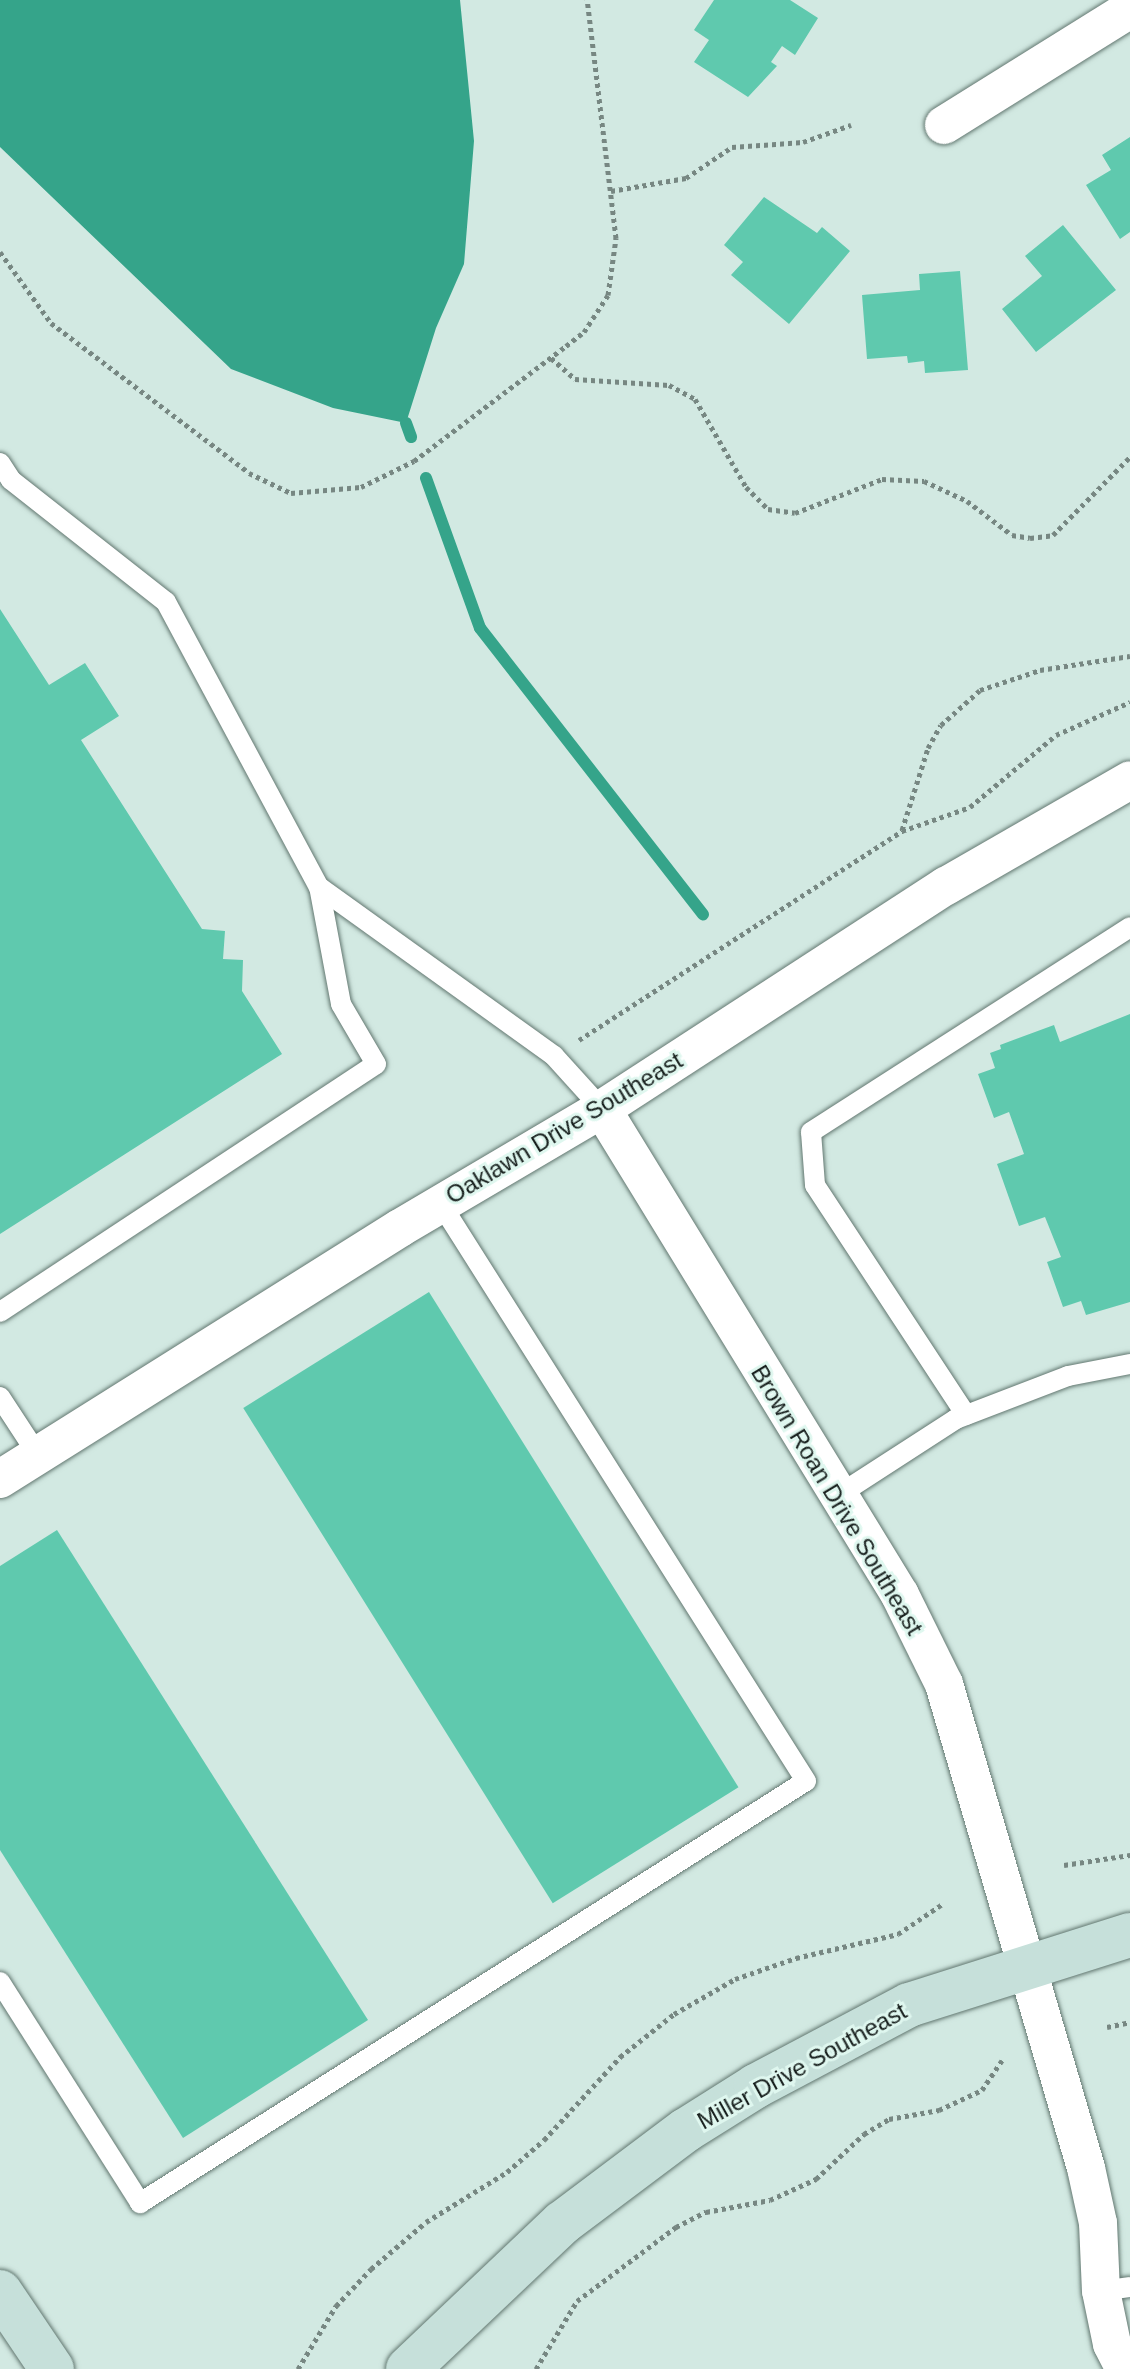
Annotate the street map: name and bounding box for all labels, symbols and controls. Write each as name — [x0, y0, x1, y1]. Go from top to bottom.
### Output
street label: Oaklawn Drive Southeast — [441, 1046, 687, 1210]
street label: Brown Roan Drive Southeast — [745, 1360, 929, 1640]
street label: Miller Drive Southeast — [692, 1997, 912, 2135]

